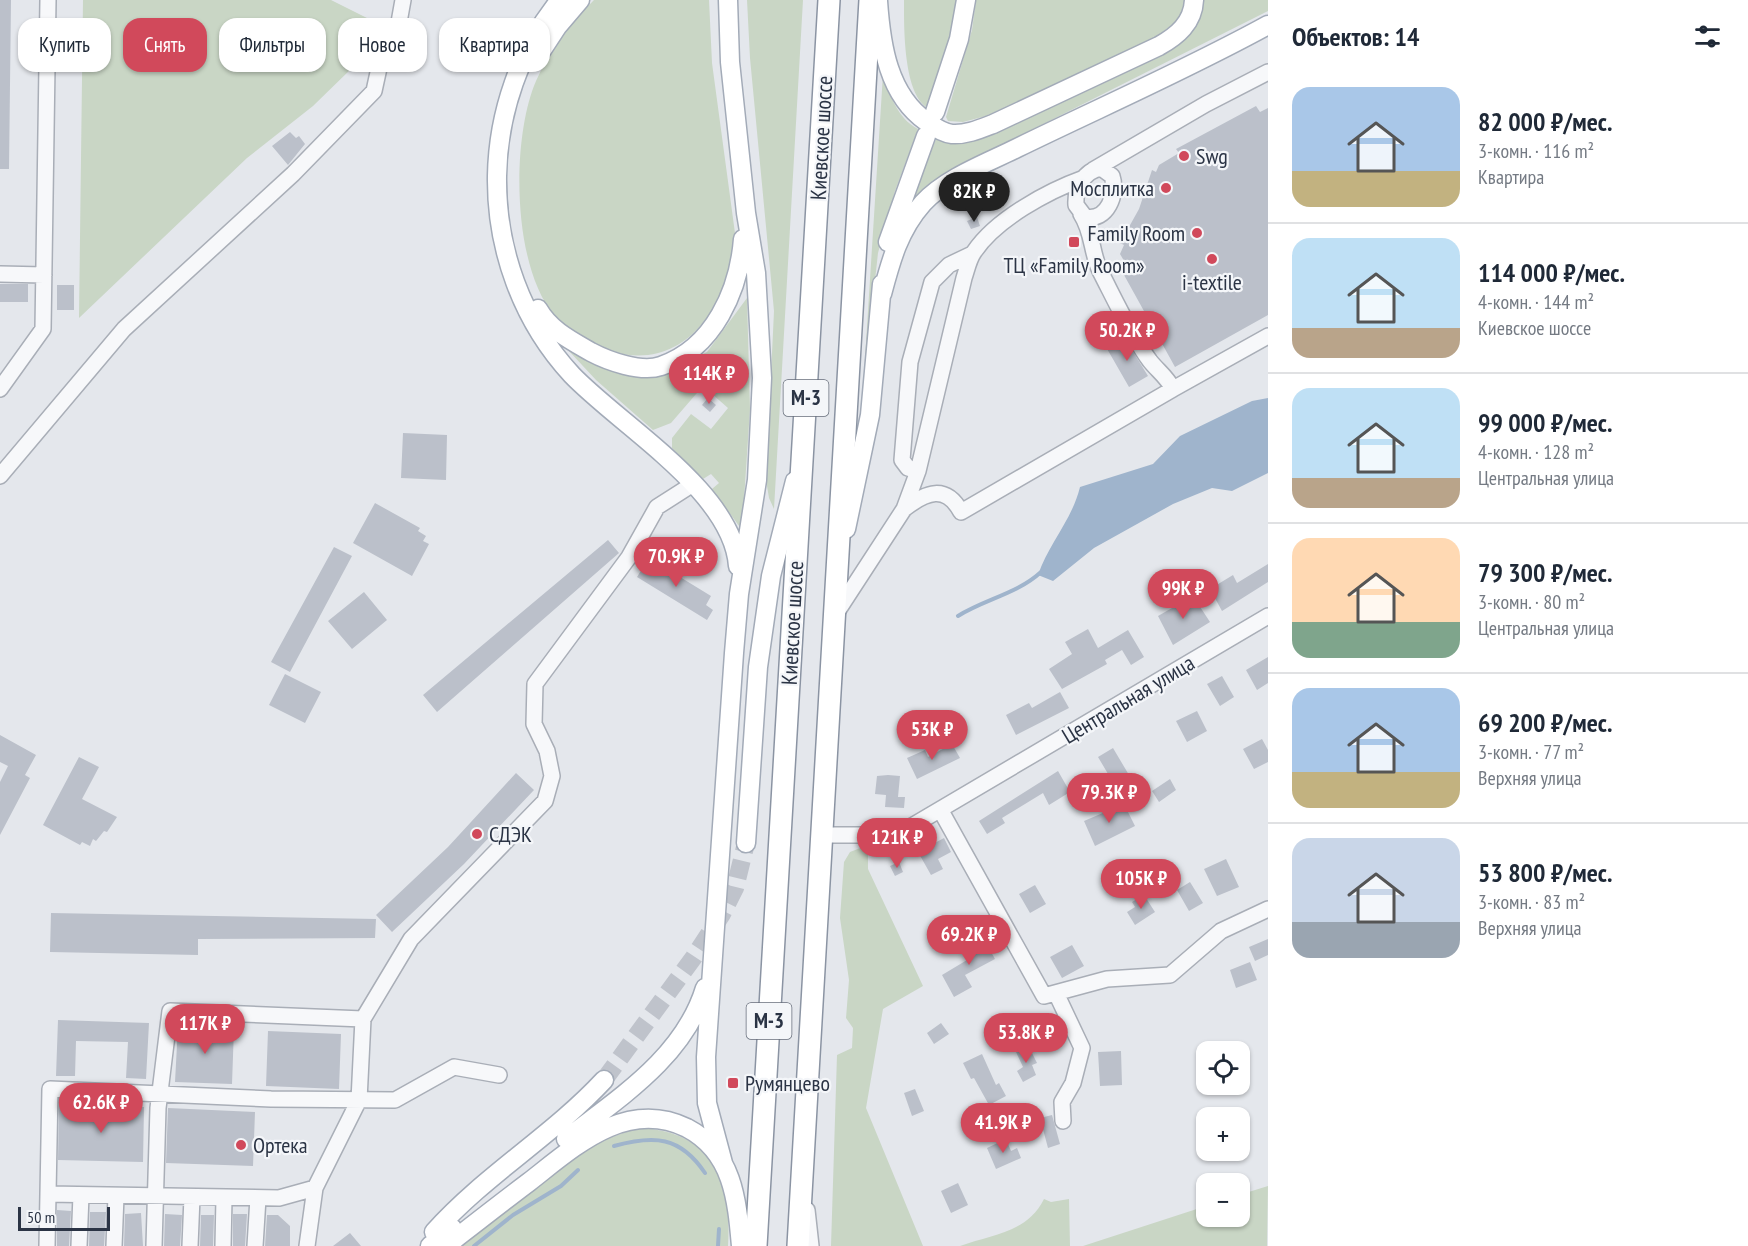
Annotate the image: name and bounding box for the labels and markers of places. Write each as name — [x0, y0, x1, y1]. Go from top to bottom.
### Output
place label: Swg — [1196, 142, 1228, 170]
marker: Swg — [1177, 149, 1191, 163]
pin: 82K ₽ — [932, 172, 1016, 223]
place label: Мосплитка — [1070, 174, 1154, 202]
marker: Мосплитка — [1159, 181, 1173, 195]
place label: Family Room — [1088, 219, 1185, 247]
marker: Family Room — [1190, 226, 1204, 240]
marker: ТЦ «Family Room» — [1067, 235, 1081, 249]
place label: ТЦ «Family Room» — [1003, 251, 1145, 279]
marker: i-textile — [1205, 252, 1219, 266]
place label: i-textile — [1182, 268, 1242, 296]
pin: 50.2K ₽ — [1072, 311, 1182, 362]
pin: 114K ₽ — [660, 354, 758, 405]
pin: 70.9K ₽ — [621, 537, 731, 588]
pin: 99K ₽ — [1141, 569, 1225, 620]
pin: 53K ₽ — [890, 710, 974, 761]
pin: 79.3K ₽ — [1054, 773, 1164, 824]
pin: 121K ₽ — [848, 818, 946, 869]
place label: СДЭК — [489, 820, 532, 848]
marker: СДЭК — [470, 827, 484, 841]
pin: 105K ₽ — [1092, 859, 1190, 910]
pin: 69.2K ₽ — [914, 915, 1024, 966]
pin: 117K ₽ — [156, 1004, 254, 1055]
pin: 53.8K ₽ — [971, 1013, 1081, 1064]
place label: Румянцево — [745, 1069, 830, 1097]
marker: Румянцево — [726, 1076, 740, 1090]
pin: 62.6K ₽ — [46, 1083, 156, 1134]
pin: 41.9K ₽ — [948, 1103, 1058, 1154]
place label: Ортека — [253, 1131, 308, 1159]
marker: Ортека — [234, 1138, 248, 1152]

